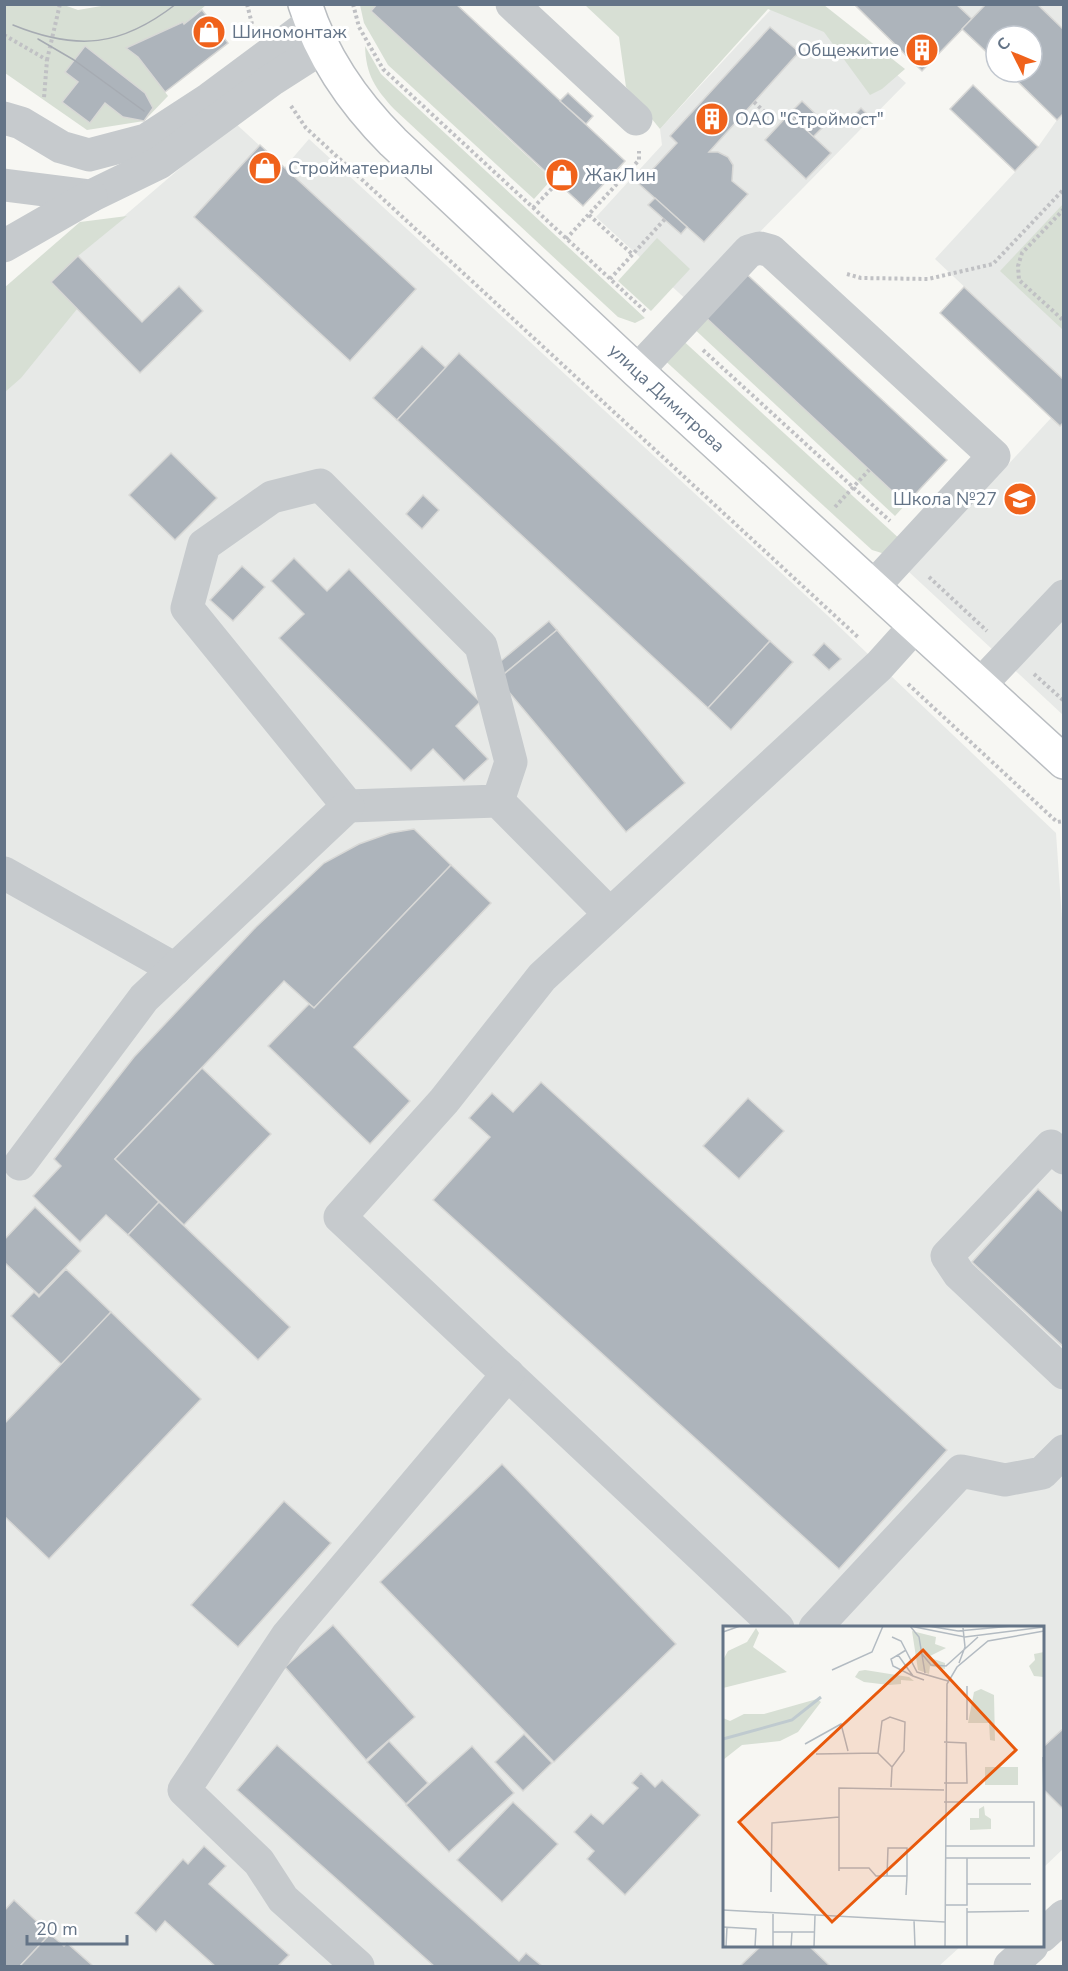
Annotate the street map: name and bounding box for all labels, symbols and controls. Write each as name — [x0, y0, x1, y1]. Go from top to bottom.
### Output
shop icon: Шиномонтаж — [191, 14, 227, 50]
place label: Шиномонтаж — [232, 20, 348, 44]
north arrow — [984, 24, 1044, 84]
building icon: Общежитие — [904, 32, 940, 68]
text: С — [992, 33, 1016, 56]
place label: Общежитие — [798, 38, 899, 62]
building icon: ОАО "Строймост" — [694, 101, 730, 137]
place label: ОАО "Строймост" — [735, 107, 884, 131]
shop icon: Стройматериалы — [247, 150, 283, 186]
place label: Стройматериалы — [288, 156, 433, 180]
shop icon: ЖакЛин — [544, 157, 580, 193]
place label: ЖакЛин — [585, 163, 656, 187]
street label: улица Димитрова — [603, 338, 730, 458]
school or university icon: Школа №27 — [1002, 481, 1038, 517]
place label: Школа №27 — [893, 487, 997, 511]
inset map — [723, 1626, 1044, 1947]
scale bar — [27, 1908, 128, 1946]
text: 20 m — [36, 1917, 78, 1941]

